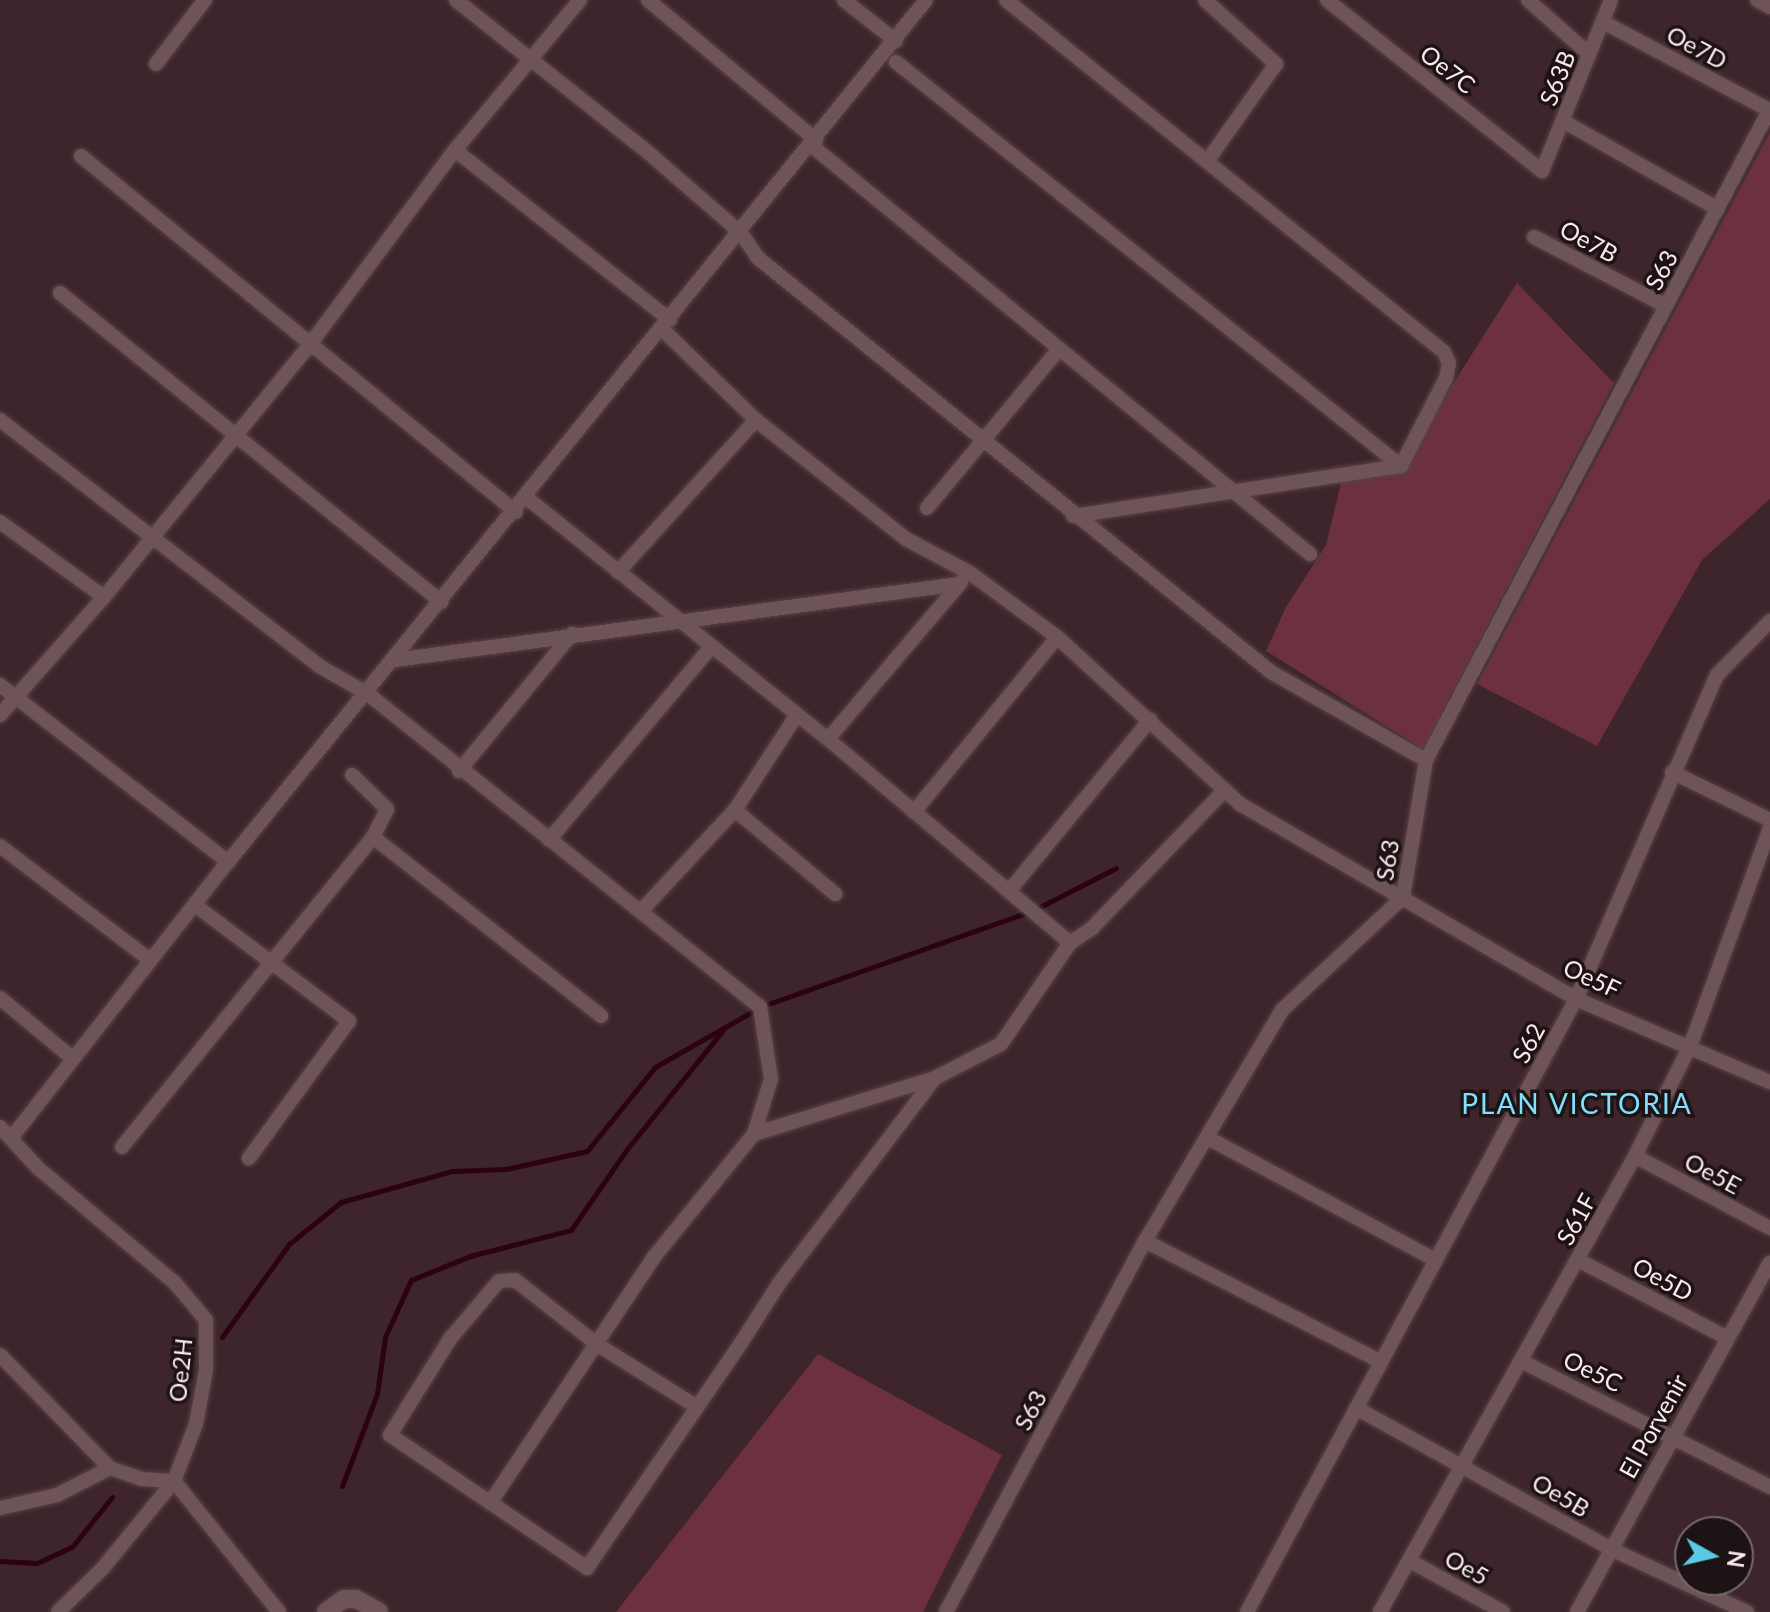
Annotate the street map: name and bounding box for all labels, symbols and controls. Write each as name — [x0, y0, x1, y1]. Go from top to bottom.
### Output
street label: Oe7D — [1662, 19, 1732, 75]
street label: Oe7C — [1415, 39, 1481, 99]
street label: S63B — [1533, 46, 1581, 110]
street label: Oe7B — [1555, 214, 1623, 268]
street label: S63 — [1639, 245, 1683, 295]
street label: S63 — [1370, 838, 1404, 882]
street label: Oe5F — [1559, 952, 1625, 1004]
street label: S62 — [1506, 1018, 1550, 1068]
district label: PLAN VICTORIA — [1461, 1086, 1693, 1120]
street label: Oe5E — [1680, 1146, 1746, 1200]
street label: S61F — [1550, 1188, 1602, 1250]
street label: Oe5D — [1628, 1251, 1698, 1307]
street label: Oe2H — [162, 1337, 198, 1403]
street label: Oe5C — [1559, 1345, 1627, 1397]
street label: El Porvenir — [1613, 1369, 1693, 1483]
street label: S63 — [1008, 1385, 1052, 1435]
street label: Oe5B — [1527, 1467, 1595, 1523]
north arrow — [1674, 1516, 1754, 1596]
street label: Oe5 — [1440, 1543, 1494, 1591]
text: N — [1722, 1549, 1751, 1569]

